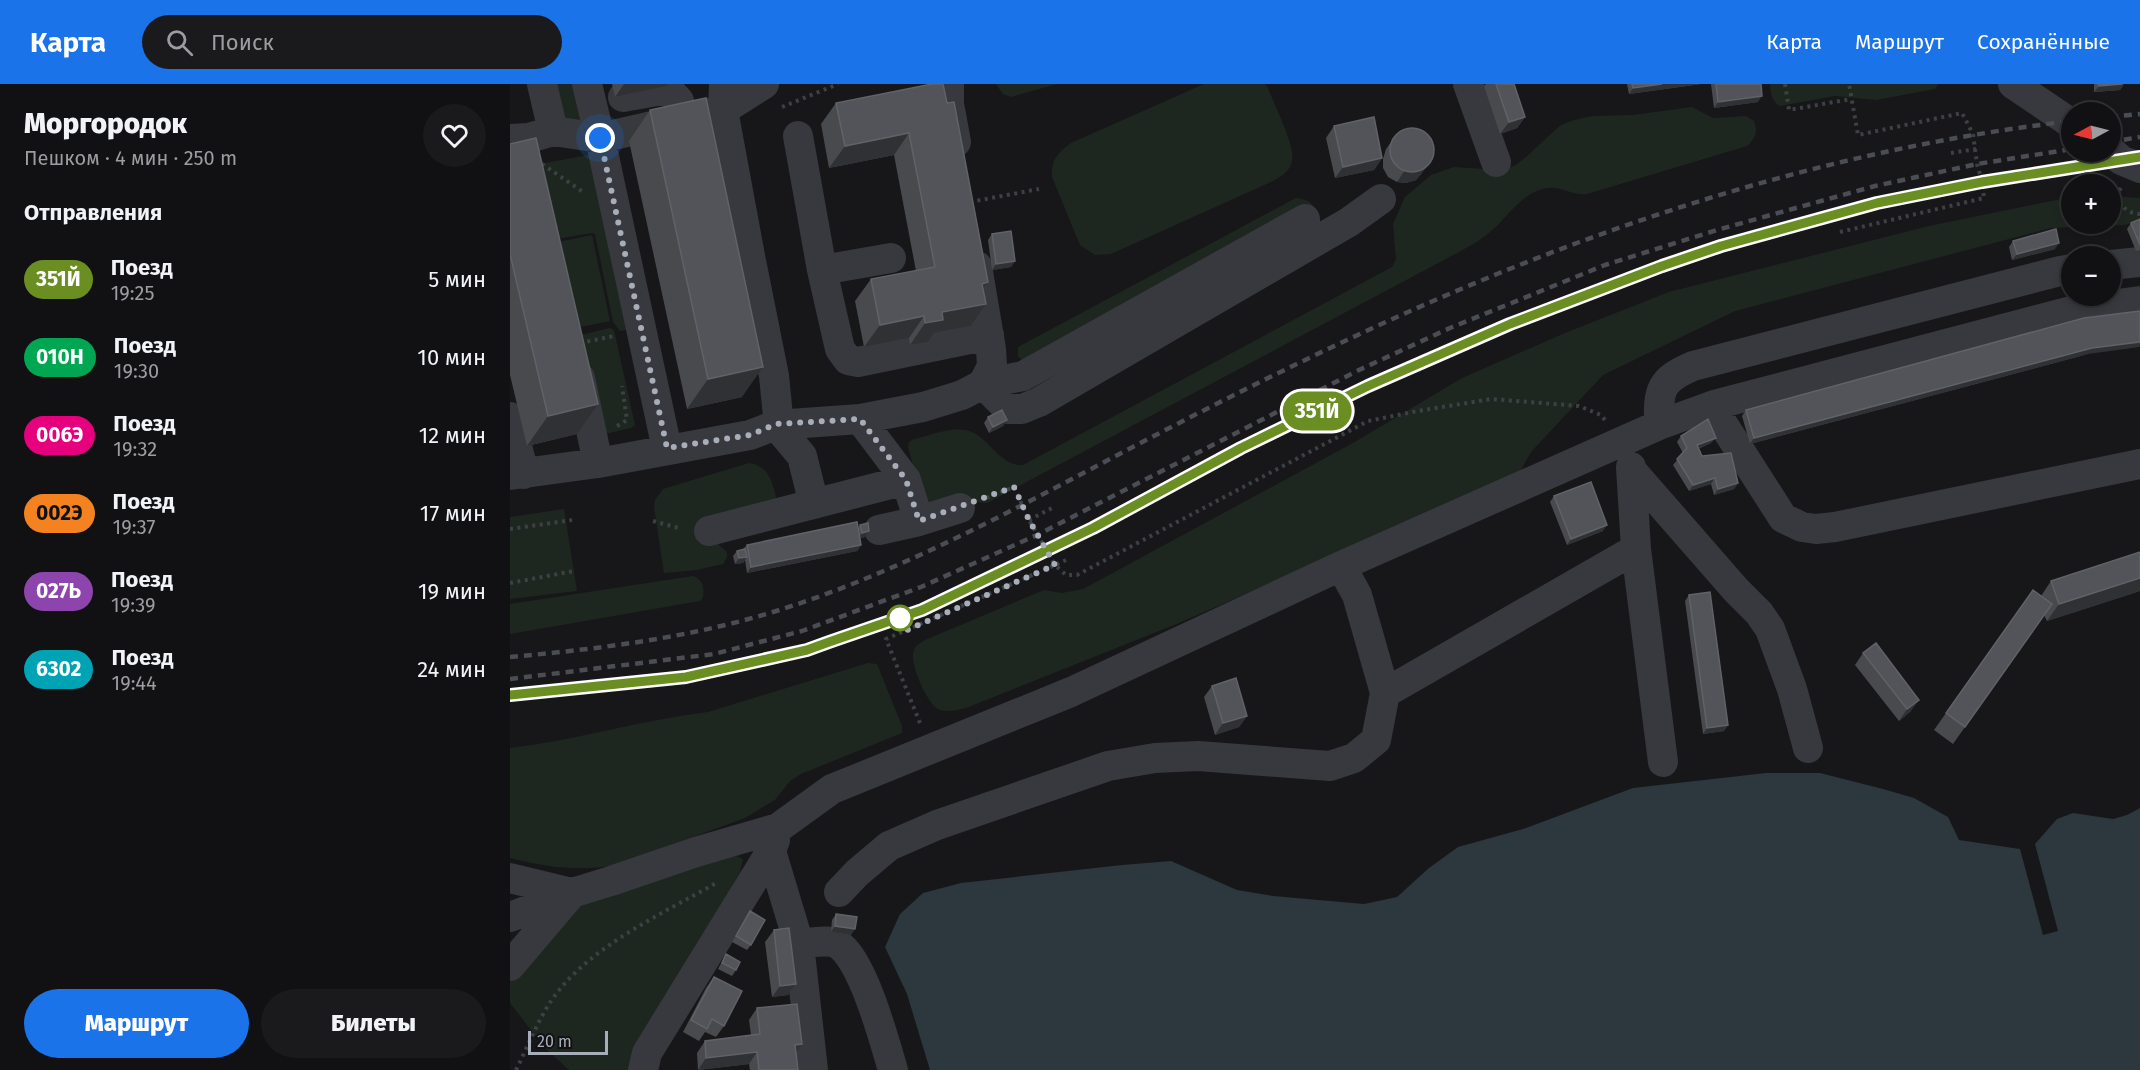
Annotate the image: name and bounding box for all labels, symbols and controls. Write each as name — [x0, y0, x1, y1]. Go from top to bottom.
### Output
search box — [142, 15, 562, 69]
text: Карта — [30, 26, 106, 59]
icon: search — [163, 26, 196, 59]
text: Поиск — [211, 29, 274, 56]
text: Карта — [1766, 29, 1822, 55]
text: Маршрут — [1855, 29, 1944, 55]
text: Сохранённые — [1977, 29, 2110, 55]
north arrow — [2061, 102, 2121, 162]
map controls — [2061, 102, 2121, 306]
button: heart — [423, 104, 486, 167]
text: Моргородок — [24, 107, 187, 140]
your location — [585, 123, 615, 153]
text: Пешком · 4 мин · 250 m — [24, 146, 237, 170]
button: + — [2061, 174, 2121, 234]
text: Отправления — [24, 199, 162, 226]
button: − — [2061, 246, 2121, 306]
text: Поезд — [111, 254, 173, 281]
text: 351Й — [36, 266, 81, 292]
text: 5 мин — [428, 266, 486, 293]
text: 19:25 — [111, 281, 155, 305]
text: Поезд — [114, 332, 176, 359]
text: 010Н — [36, 344, 84, 370]
text: 10 мин — [417, 344, 486, 371]
text: 19:30 — [114, 359, 159, 383]
line badge: 351Й — [1275, 392, 1359, 430]
text: 351Й — [1295, 398, 1339, 424]
text: Поезд — [113, 410, 175, 437]
text: 006Э — [36, 422, 83, 448]
text: 12 мин — [419, 422, 486, 449]
text: 19:32 — [113, 437, 157, 461]
text: Поезд — [113, 488, 175, 515]
text: 002Э — [36, 500, 83, 526]
text: 17 мин — [420, 500, 486, 527]
text: 19:37 — [113, 515, 155, 539]
text: Поезд — [111, 566, 173, 593]
text: 027Ь — [36, 578, 81, 604]
text: 19 мин — [418, 578, 486, 605]
text: 19:39 — [111, 593, 155, 617]
unlabelled marker — [887, 605, 913, 631]
text: Поезд — [111, 644, 173, 671]
text: 6302 — [36, 656, 81, 682]
text: 24 мин — [417, 656, 486, 683]
text: 19:44 — [111, 671, 157, 695]
button: Маршрут — [24, 989, 249, 1058]
button: Билеты — [261, 989, 486, 1058]
scale bar — [528, 1028, 608, 1056]
text: 20 m — [537, 1032, 572, 1051]

